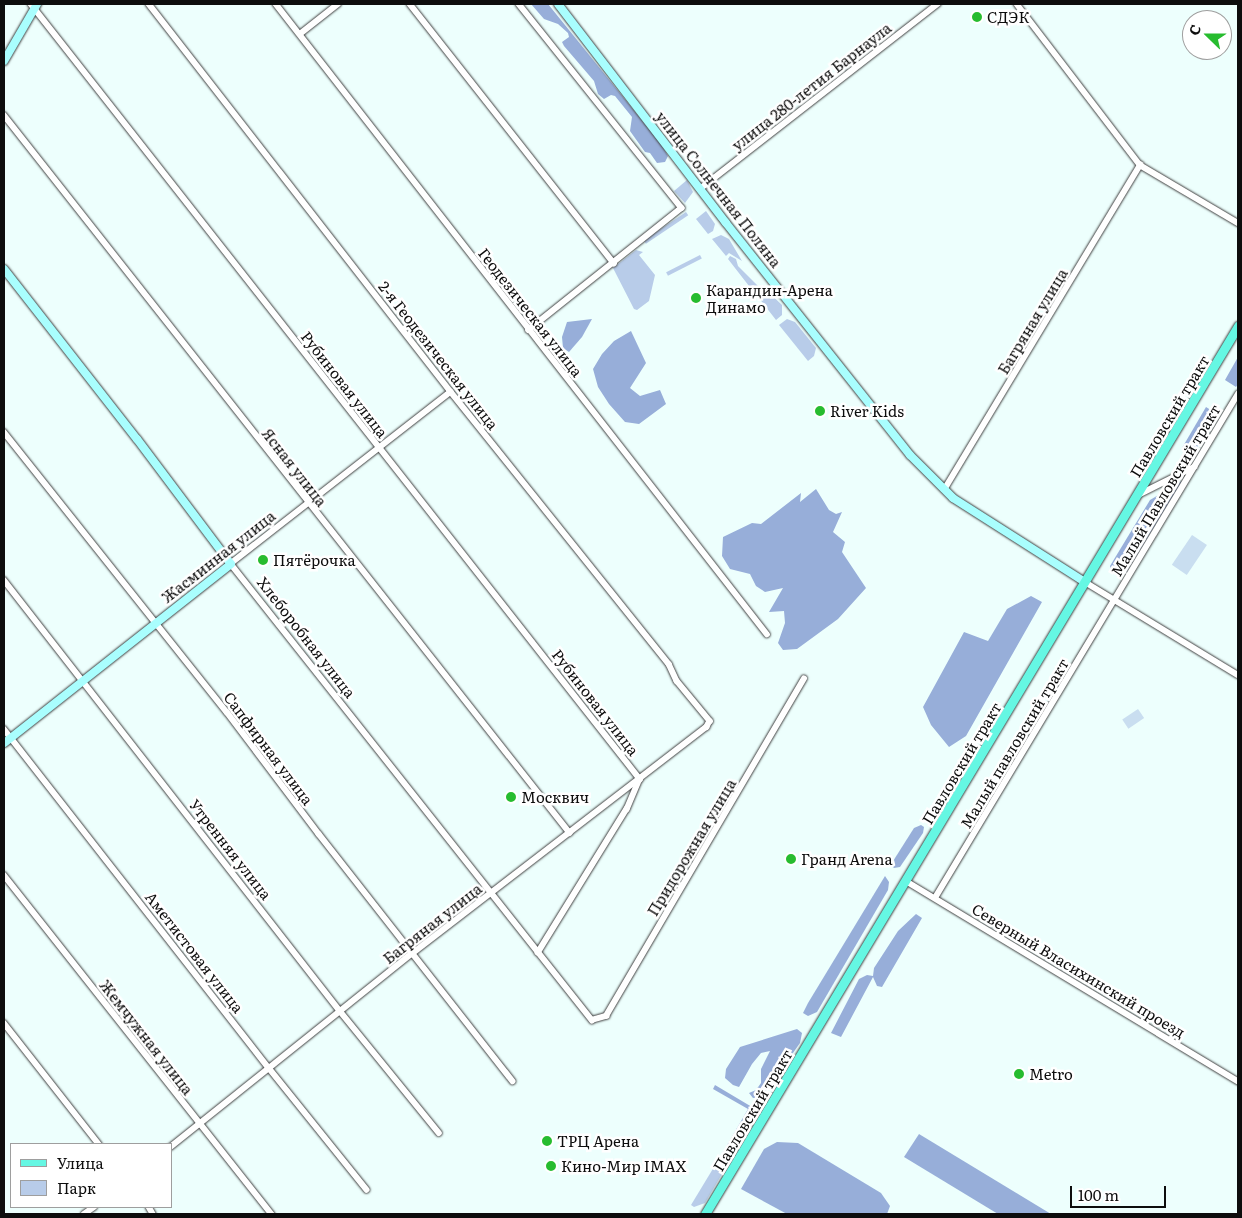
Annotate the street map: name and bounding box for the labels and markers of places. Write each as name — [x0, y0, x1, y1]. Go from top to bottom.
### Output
place label: СДЭК — [987, 8, 1029, 26]
marker: СДЭК — [971, 11, 983, 23]
place label: Карандин-Арена Динамо — [706, 280, 833, 315]
marker: Карандин-Арена Динамо — [690, 292, 702, 304]
place label: River Kids — [830, 402, 904, 420]
marker: River Kids — [814, 405, 826, 417]
place label: Пятёрочка — [273, 551, 356, 569]
marker: Пятёрочка — [257, 554, 269, 566]
place label: Москвич — [521, 788, 589, 806]
marker: Москвич — [505, 791, 517, 803]
place label: Гранд Arena — [801, 850, 892, 868]
marker: Гранд Arena — [785, 853, 797, 865]
place label: Metro — [1029, 1065, 1073, 1083]
marker: Metro — [1013, 1068, 1025, 1080]
place label: ТРЦ Арена — [557, 1132, 639, 1150]
marker: ТРЦ Арена — [541, 1135, 553, 1147]
place label: Кино-Мир IMAX — [561, 1157, 686, 1175]
marker: Кино-Мир IMAX — [545, 1160, 557, 1172]

